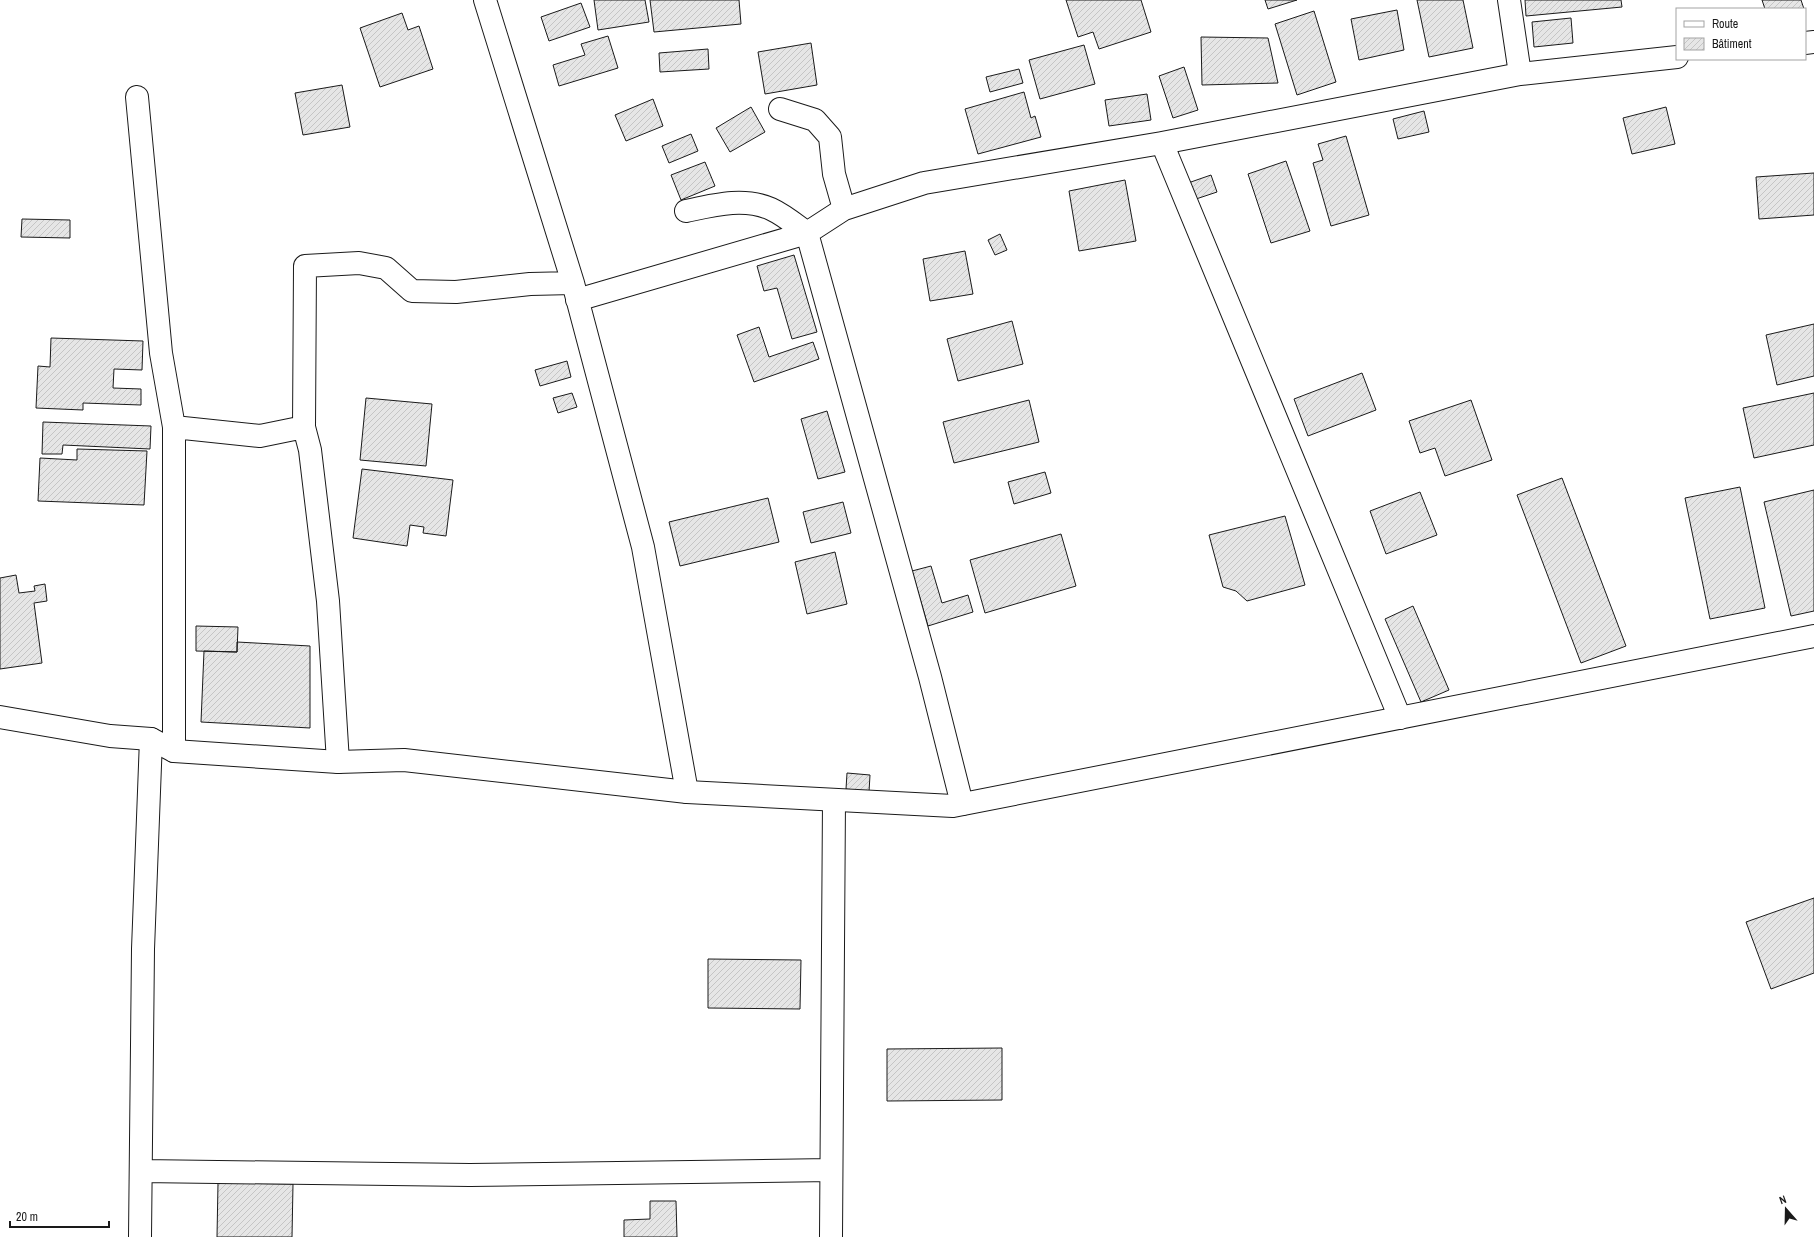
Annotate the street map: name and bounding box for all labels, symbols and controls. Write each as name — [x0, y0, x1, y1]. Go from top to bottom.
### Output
legend — [1676, 8, 1806, 60]
text: Route — [1712, 16, 1738, 32]
text: Bâtiment — [1712, 36, 1752, 52]
north arrow — [1766, 1189, 1806, 1229]
text: N — [1777, 1192, 1788, 1207]
scale bar — [10, 1203, 109, 1229]
text: 20 m — [16, 1209, 38, 1225]

